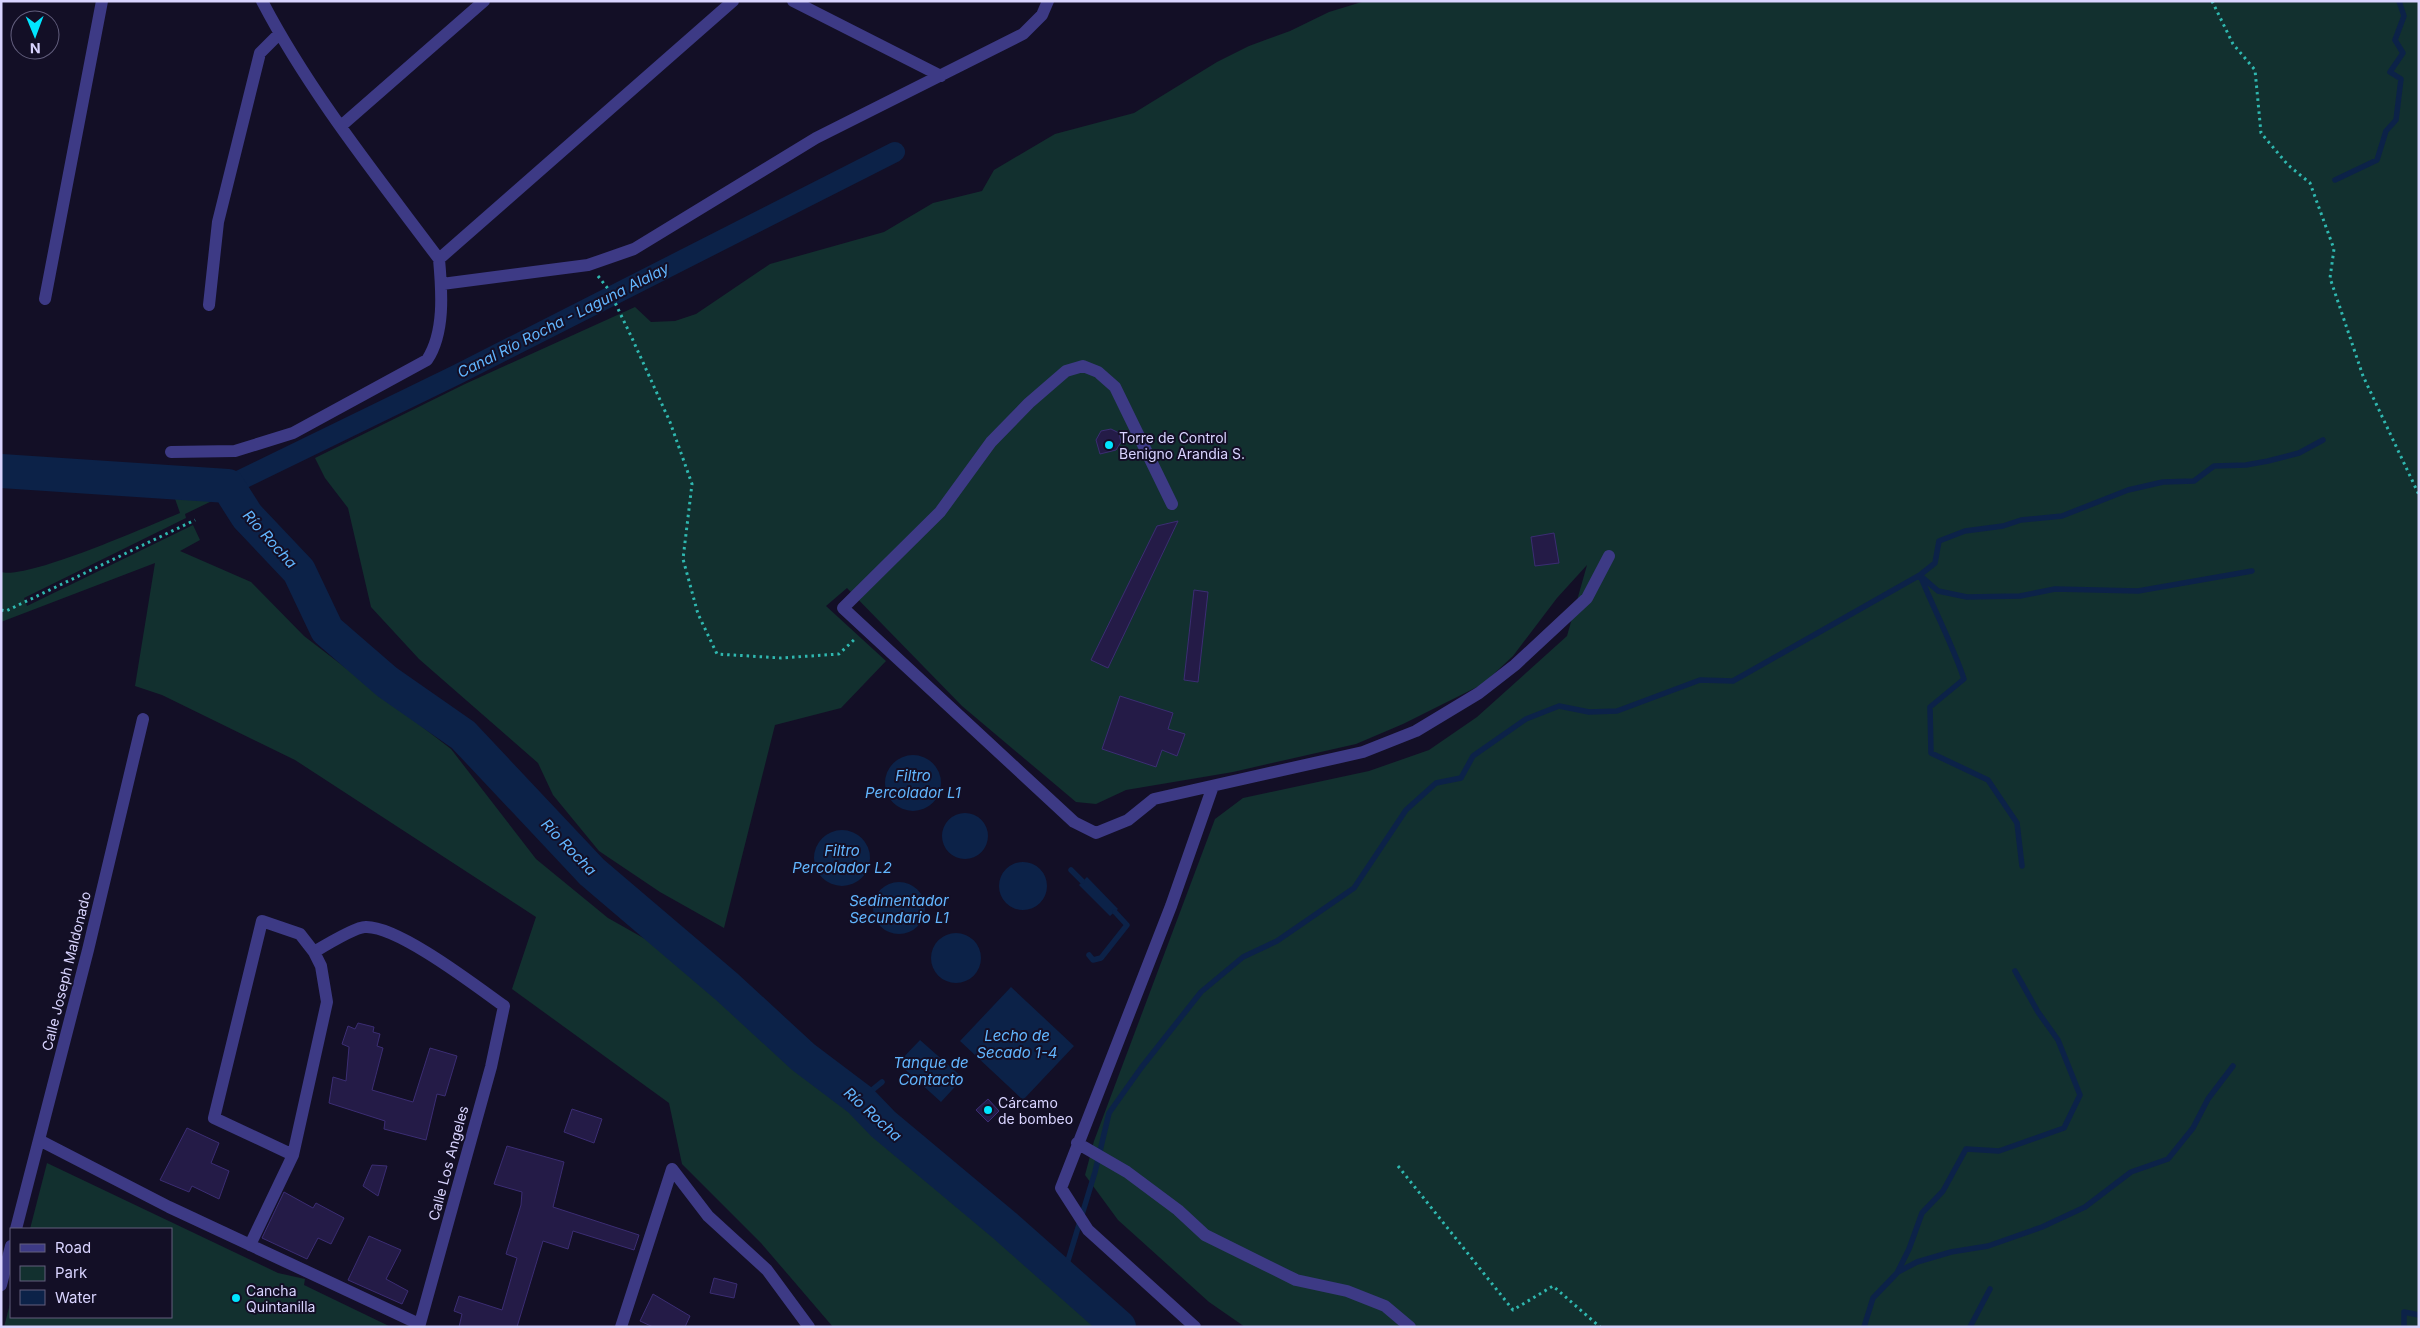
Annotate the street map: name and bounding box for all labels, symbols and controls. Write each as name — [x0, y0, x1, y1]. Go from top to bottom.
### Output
north arrow — [10, 10, 60, 60]
text: N — [30, 40, 41, 57]
water label: Canal Río Rocha - Laguna Alalay — [454, 258, 673, 382]
place label: Torre de Control Benigno Arandia S. — [1119, 429, 1245, 462]
marker: Torre de Control Benigno Arandia S. — [1103, 439, 1115, 451]
water label: Río Rocha — [239, 506, 301, 572]
water label: Filtro Percolador L1 — [865, 766, 961, 802]
water label: Río Rocha — [537, 815, 601, 879]
water label: Filtro Percolador L2 — [792, 841, 892, 877]
street label: Calle Joseph Maldonado — [38, 890, 94, 1052]
water label: Sedimentador Secundario L1 — [849, 891, 949, 927]
water label: Lecho de Secado 1-4 — [976, 1026, 1058, 1062]
water label: Tanque de Contacto — [893, 1053, 969, 1089]
water label: Río Rocha — [840, 1083, 906, 1145]
place label: Cárcamo de bombeo — [998, 1094, 1073, 1127]
street label: Calle Los Angeles — [424, 1104, 472, 1222]
marker: Cárcamo de bombeo — [982, 1104, 994, 1116]
legend — [10, 1228, 172, 1318]
text: Road — [55, 1238, 91, 1257]
text: Park — [55, 1263, 88, 1282]
place label: Cancha Quintanilla — [246, 1282, 315, 1315]
text: Water — [55, 1288, 97, 1307]
marker: Cancha Quintanilla — [230, 1292, 242, 1304]

